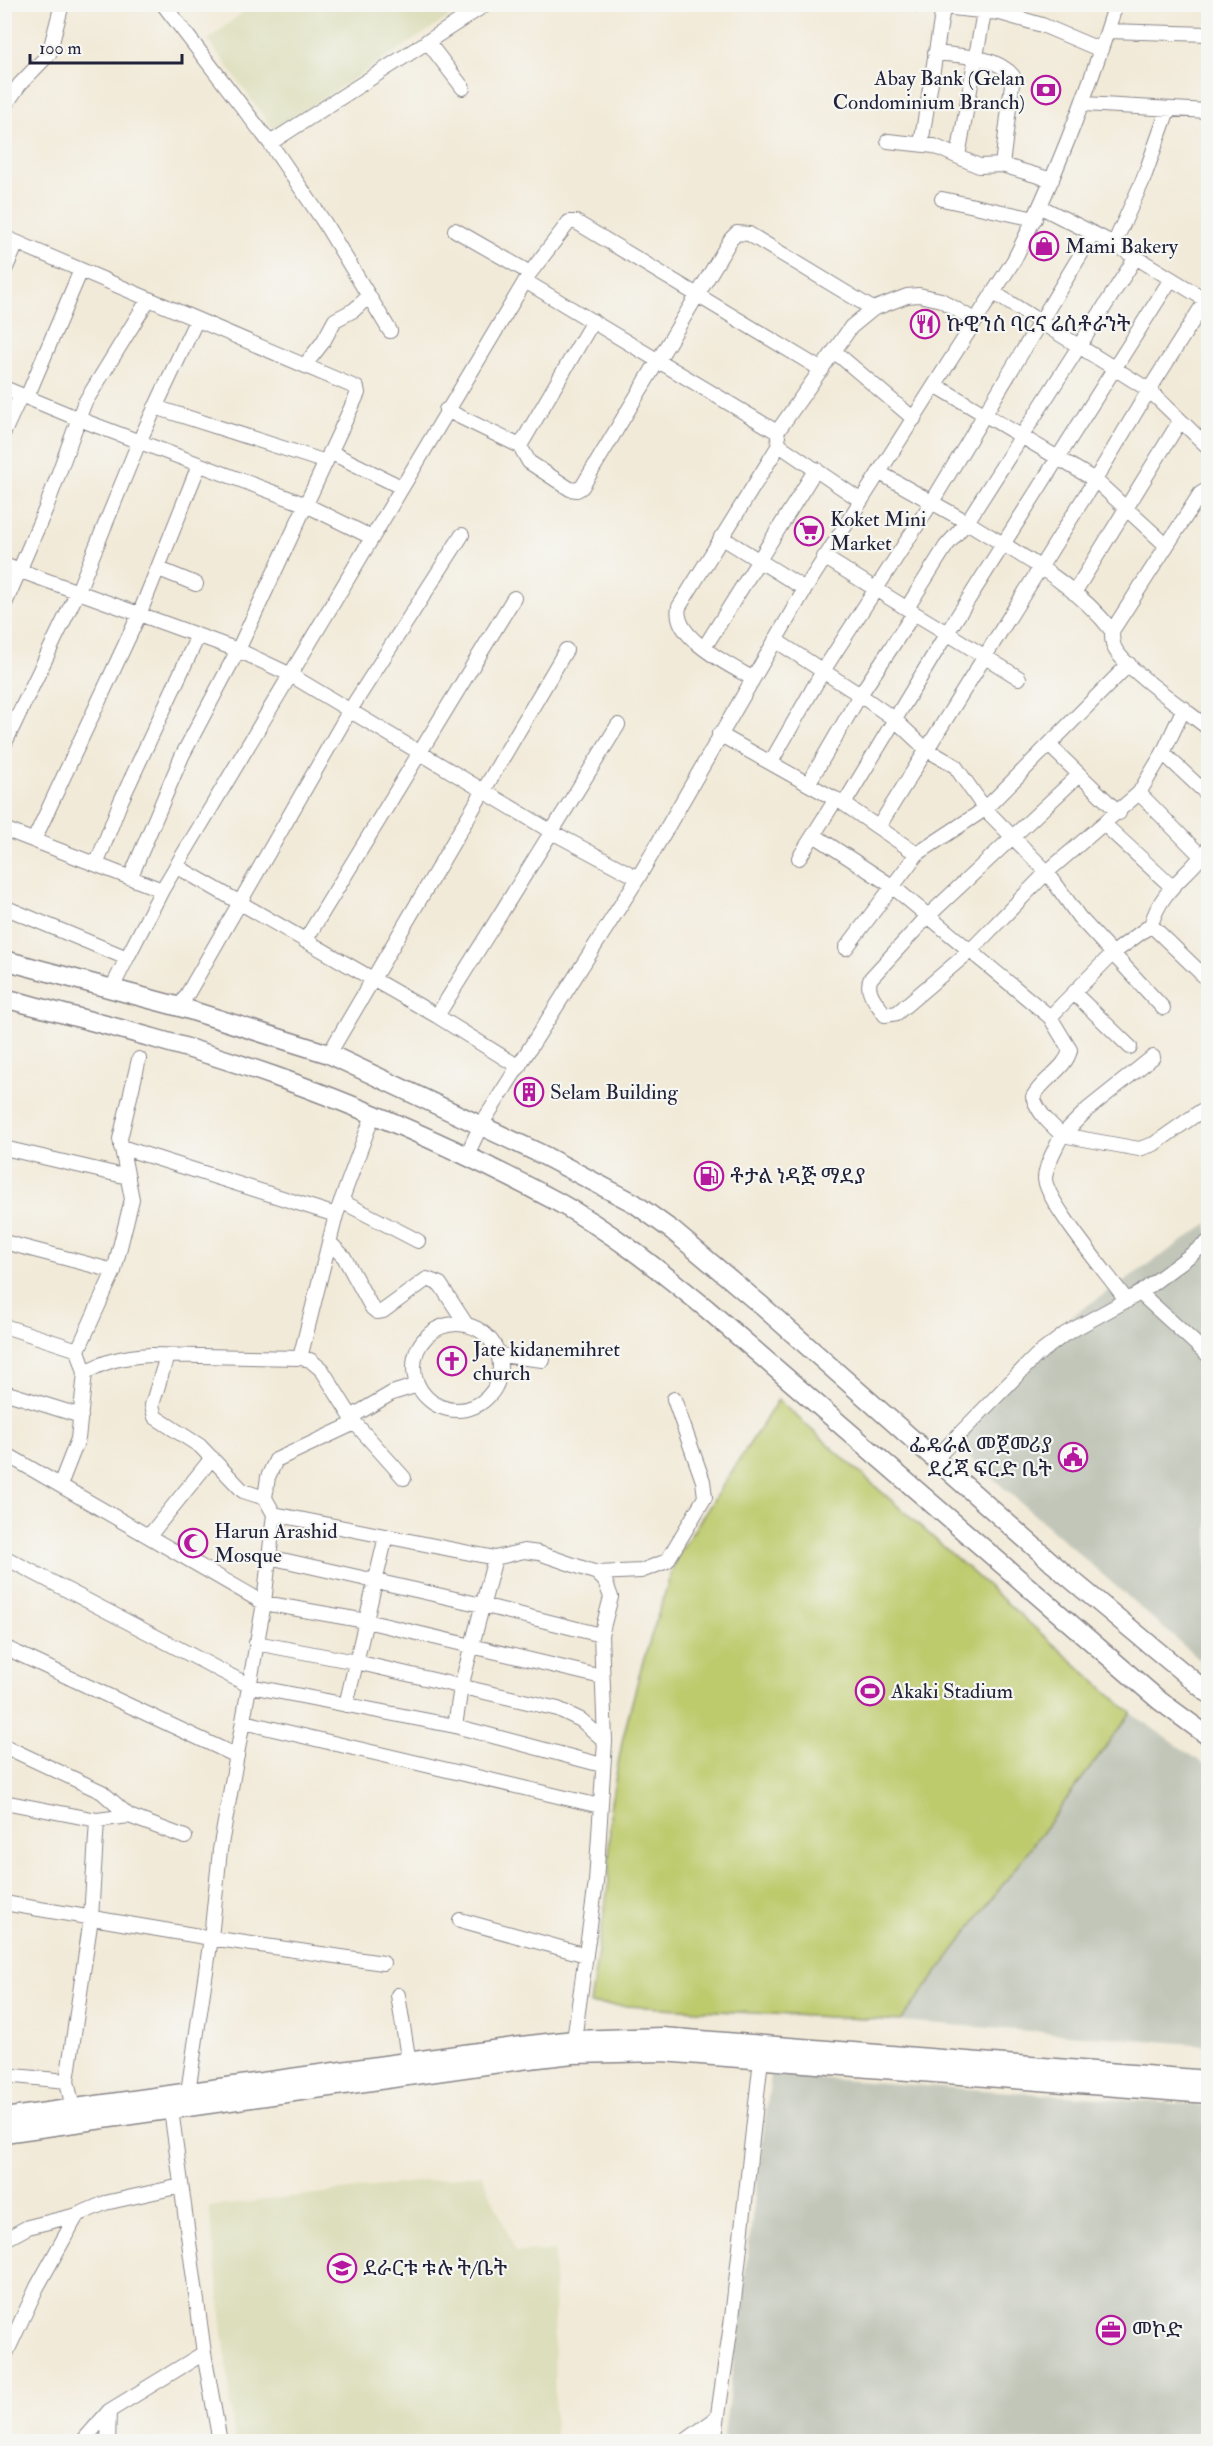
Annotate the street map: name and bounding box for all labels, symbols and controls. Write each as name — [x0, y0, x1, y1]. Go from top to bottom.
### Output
scale bar — [30, 27, 182, 65]
text: 100 m — [39, 37, 82, 60]
place label: Abay Bank (Gelan Condominium Branch) — [833, 65, 1025, 116]
bank icon: Abay Bank (Gelan Condominium Branch) — [1030, 74, 1062, 106]
shop icon: Mami Bakery — [1028, 230, 1060, 262]
place label: Mami Bakery — [1065, 233, 1179, 260]
restaurant icon: ኩዊንስ ባርና ሬስቶራንት — [909, 308, 941, 340]
place label: ኩዊንስ ባርና ሬስቶራንት — [946, 311, 1131, 338]
place label: Koket Mini Market — [830, 506, 927, 557]
supermarket icon: Koket Mini Market — [793, 515, 825, 547]
building icon: Selam Building — [513, 1076, 545, 1108]
place label: Selam Building — [550, 1079, 678, 1106]
fuel station icon: ቶታል ነዳጅ ማደያ — [693, 1160, 725, 1192]
place label: ቶታል ነዳጅ ማደያ — [730, 1163, 866, 1190]
place label: Jate kidanemihret church — [472, 1336, 620, 1387]
church icon: Jate kidanemihret church — [436, 1345, 468, 1377]
place label: ፌዴራል መጀመሪያ ደረጃ ፍርድ ቤት — [909, 1432, 1052, 1483]
public building icon: ፌዴራል መጀመሪያ ደረጃ ፍርድ ቤት — [1057, 1441, 1089, 1473]
place label: Harun Arashid Mosque — [214, 1518, 338, 1569]
mosque icon: Harun Arashid Mosque — [177, 1527, 209, 1559]
sports icon: Akaki Stadium — [854, 1675, 886, 1707]
place label: Akaki Stadium — [890, 1678, 1013, 1705]
school or university icon: ደራርቱ ቱሉ ት/ቤት — [326, 2252, 358, 2284]
place label: ደራርቱ ቱሉ ት/ቤት — [363, 2255, 507, 2282]
office icon: መኮድ — [1095, 2314, 1127, 2346]
place label: መኮድ — [1132, 2317, 1183, 2344]

